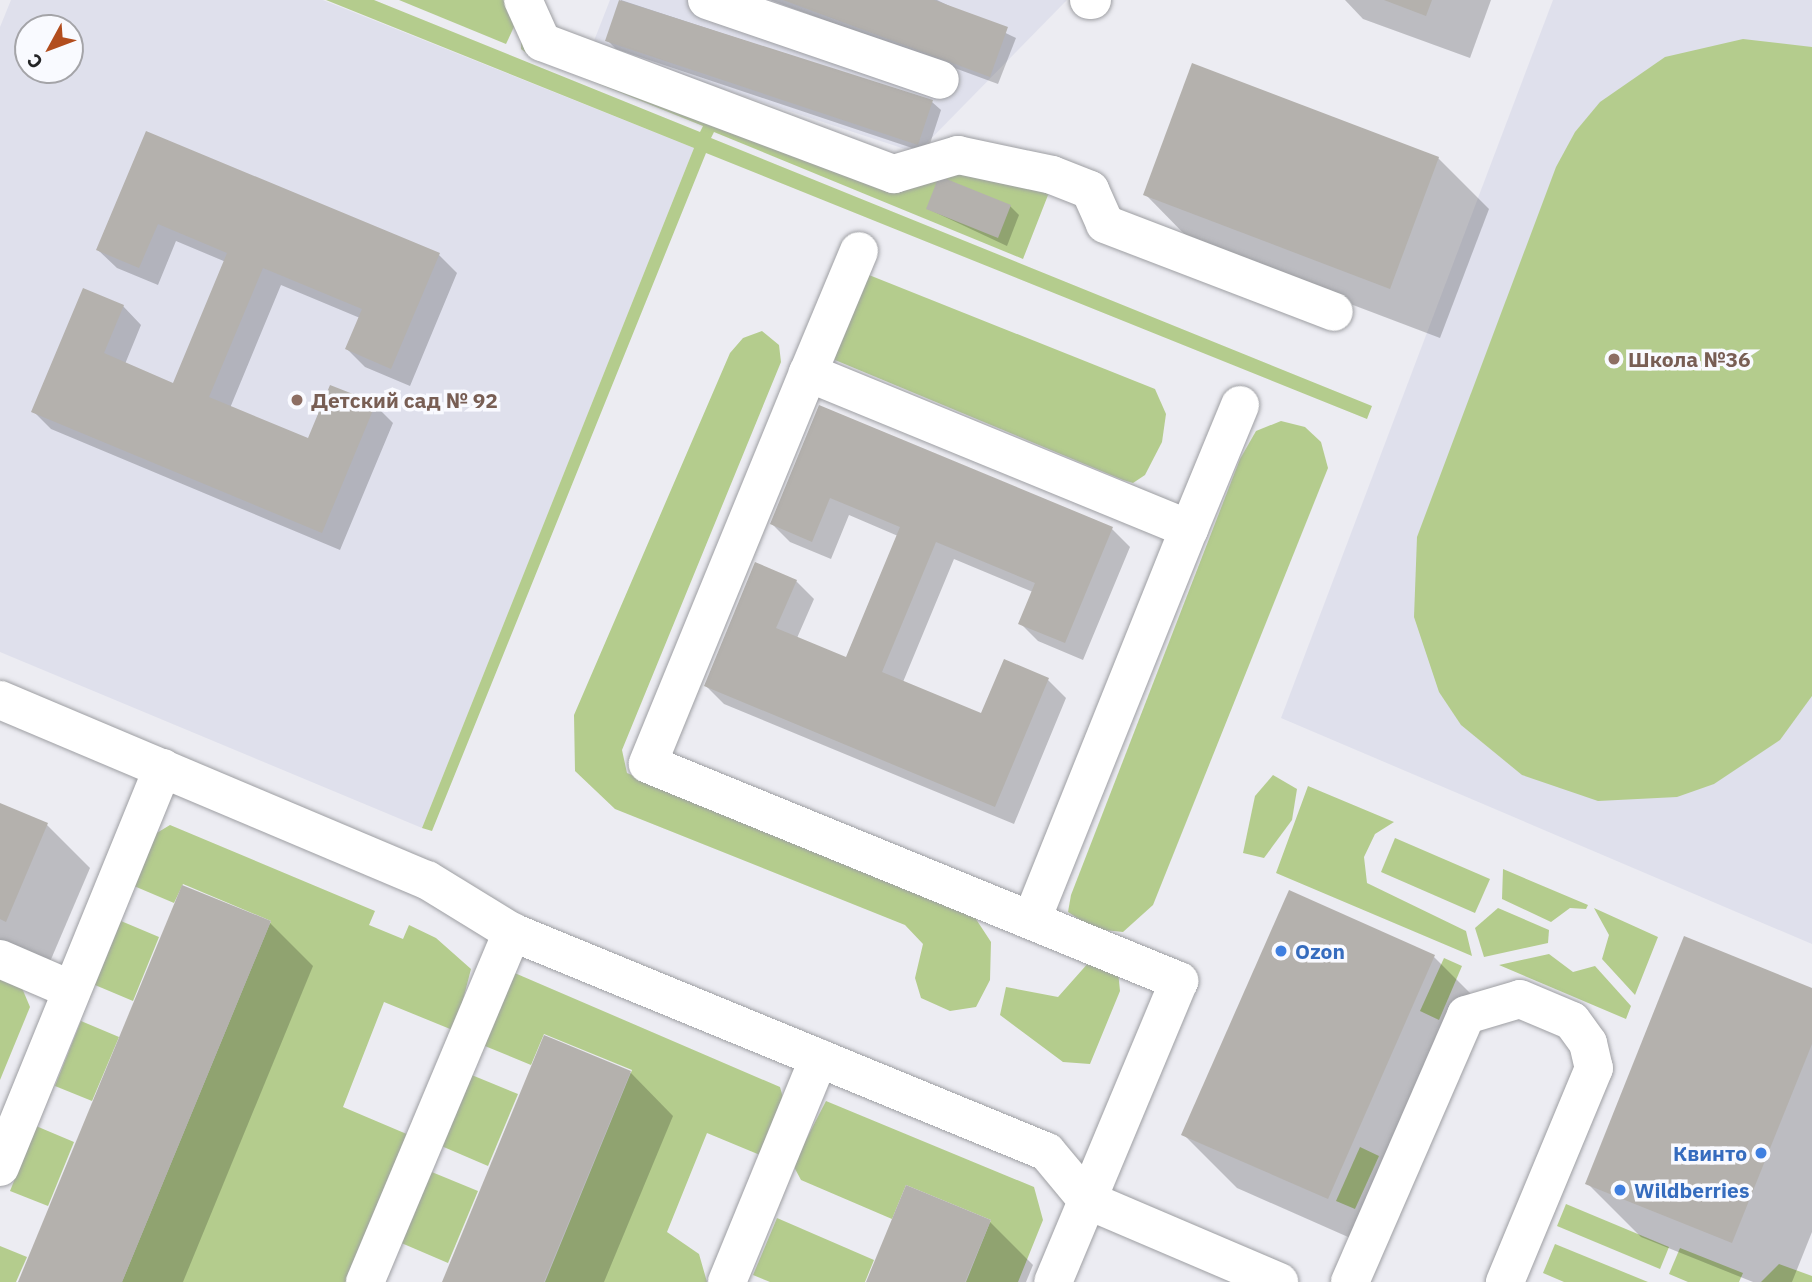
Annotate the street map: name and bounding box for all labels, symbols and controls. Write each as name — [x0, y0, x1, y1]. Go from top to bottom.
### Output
north arrow — [14, 14, 84, 84]
text: С — [22, 49, 48, 74]
place label: Школа №36 — [1628, 346, 1751, 372]
marker: Школа №36 — [1606, 351, 1622, 367]
place label: Детский сад № 92 — [311, 387, 498, 413]
marker: Детский сад № 92 — [289, 392, 305, 408]
place label: Ozon — [1295, 938, 1345, 964]
marker: Ozon — [1273, 943, 1289, 959]
place label: Квинто — [1673, 1140, 1747, 1166]
marker: Квинто — [1753, 1145, 1769, 1161]
place label: Wildberries — [1634, 1177, 1749, 1203]
marker: Wildberries — [1612, 1182, 1628, 1198]

